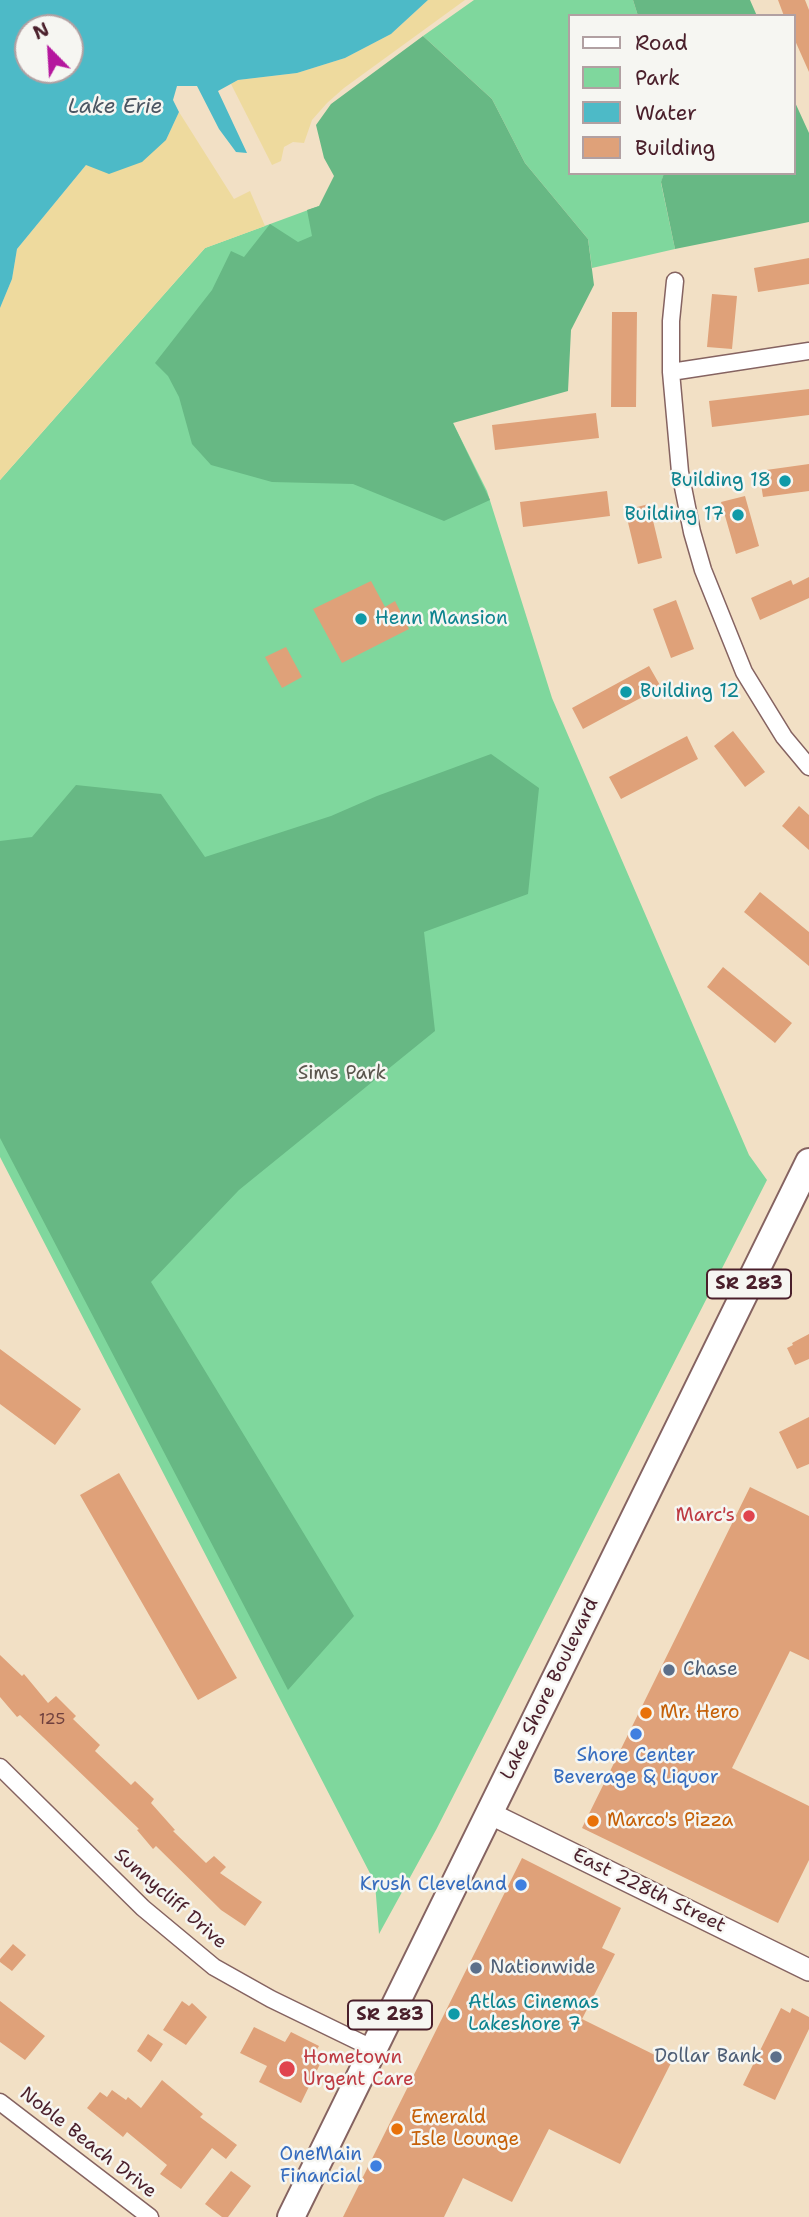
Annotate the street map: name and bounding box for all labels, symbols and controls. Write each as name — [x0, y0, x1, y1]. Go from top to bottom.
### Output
north arrow — [14, 14, 84, 84]
legend — [568, 14, 795, 175]
text: N — [29, 17, 53, 46]
text: Road — [635, 29, 688, 57]
text: Park — [635, 64, 680, 92]
water label: Lake Erie — [68, 95, 162, 121]
text: Water — [635, 99, 697, 127]
text: Building — [635, 134, 715, 162]
place label: Building 18 — [671, 470, 771, 492]
marker: Building 18 — [777, 473, 793, 489]
place label: Building 17 — [624, 504, 724, 526]
marker: Building 17 — [730, 507, 746, 523]
place label: Henn Mansion — [375, 608, 508, 630]
marker: Henn Mansion — [353, 611, 369, 627]
place label: Building 12 — [640, 681, 740, 703]
marker: Building 12 — [618, 684, 634, 700]
park label: Sims Park — [298, 1063, 386, 1085]
road number: SR 283 — [707, 1269, 791, 1298]
place label: Marc's — [675, 1505, 735, 1527]
marker: Marc's — [741, 1508, 757, 1524]
street label: Lake Shore Boulevard — [496, 1594, 604, 1784]
place label: Chase — [683, 1659, 738, 1681]
marker: Chase — [661, 1662, 677, 1678]
place label: Mr. Hero — [660, 1702, 740, 1724]
marker: Mr. Hero — [638, 1705, 654, 1721]
house number: 125 — [39, 1710, 65, 1730]
marker: Shore Center Beverage & Liquor — [628, 1726, 644, 1742]
place label: Shore Center Beverage & Liquor — [553, 1745, 719, 1789]
place label: Marco's Pizza — [607, 1810, 733, 1832]
marker: Marco's Pizza — [585, 1813, 601, 1829]
street label: Sunnycliff Drive — [109, 1844, 231, 1954]
street label: East 228th Street — [569, 1844, 729, 1938]
place label: Krush Cleveland — [360, 1874, 507, 1896]
marker: Krush Cleveland — [513, 1877, 529, 1893]
place label: Nationwide — [490, 1957, 596, 1979]
marker: Nationwide — [468, 1960, 484, 1976]
place label: Atlas Cinemas Lakeshore 7 — [468, 1992, 599, 2036]
road number: SR 283 — [348, 2000, 432, 2029]
marker: Atlas Cinemas Lakeshore 7 — [446, 2006, 462, 2022]
place label: Dollar Bank — [655, 2046, 762, 2068]
place label: Hometown Urgent Care — [303, 2047, 414, 2091]
marker: Dollar Bank — [768, 2049, 784, 2065]
marker: Hometown Urgent Care — [277, 2059, 297, 2079]
street label: Noble Beach Drive — [15, 2083, 161, 2203]
place label: Emerald Isle Lounge — [411, 2107, 519, 2151]
marker: Emerald Isle Lounge — [389, 2121, 405, 2137]
place label: OneMain Financial — [280, 2144, 362, 2188]
marker: OneMain Financial — [368, 2158, 384, 2174]

